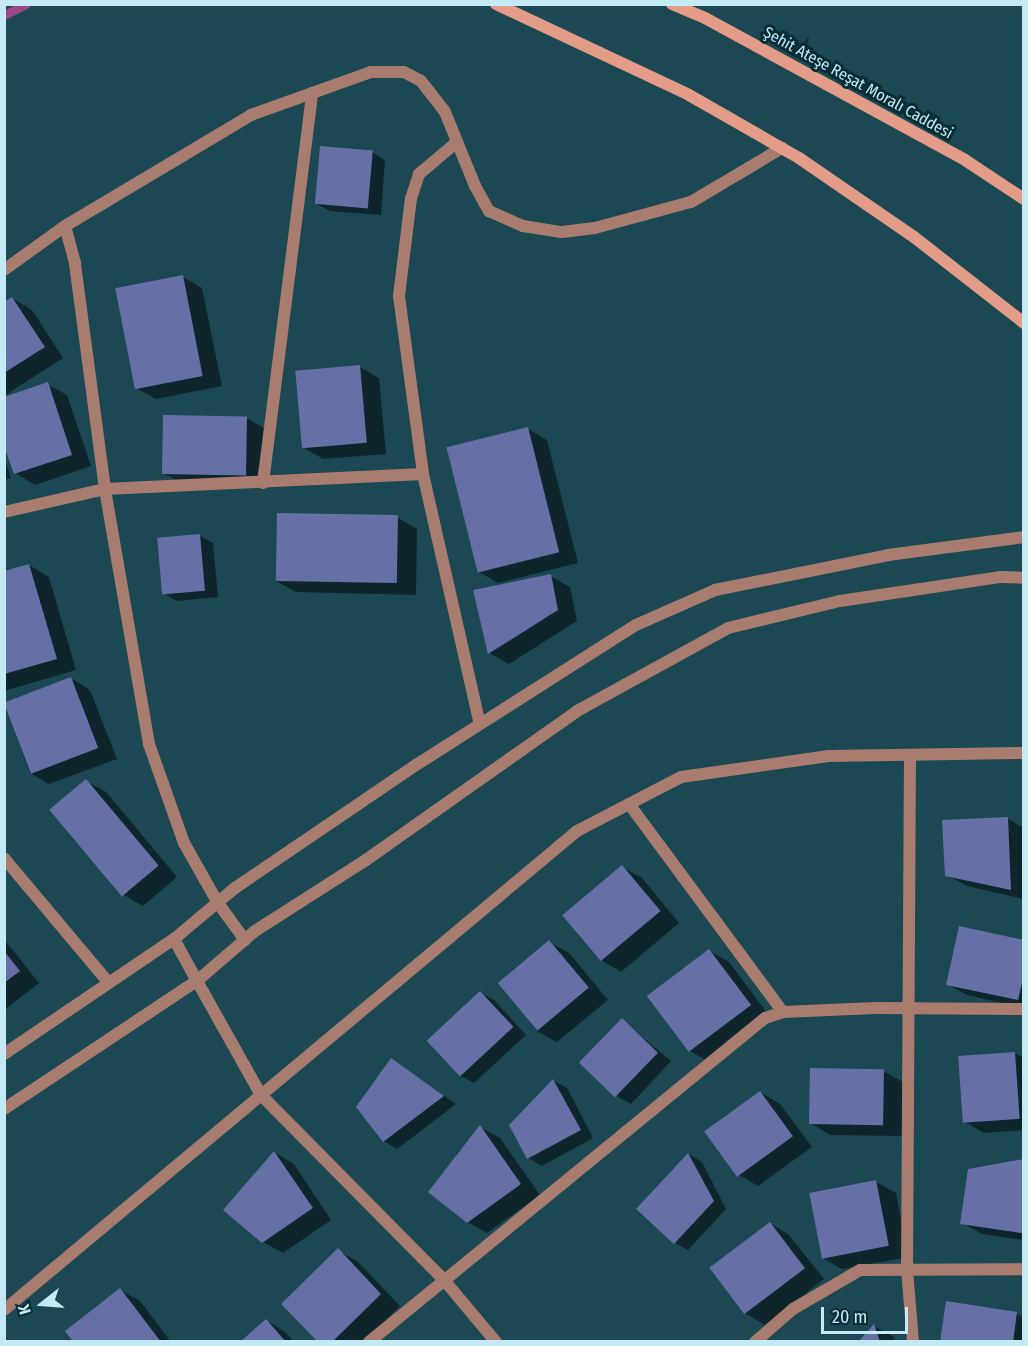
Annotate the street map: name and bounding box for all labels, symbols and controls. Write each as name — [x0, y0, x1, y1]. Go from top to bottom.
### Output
street label: Şehit Ateşe Reşat Moralı Caddesi — [760, 23, 956, 143]
north arrow — [12, 1274, 72, 1334]
scale bar — [824, 1295, 911, 1333]
text: K — [14, 1302, 35, 1317]
text: 20 m — [832, 1306, 867, 1328]

